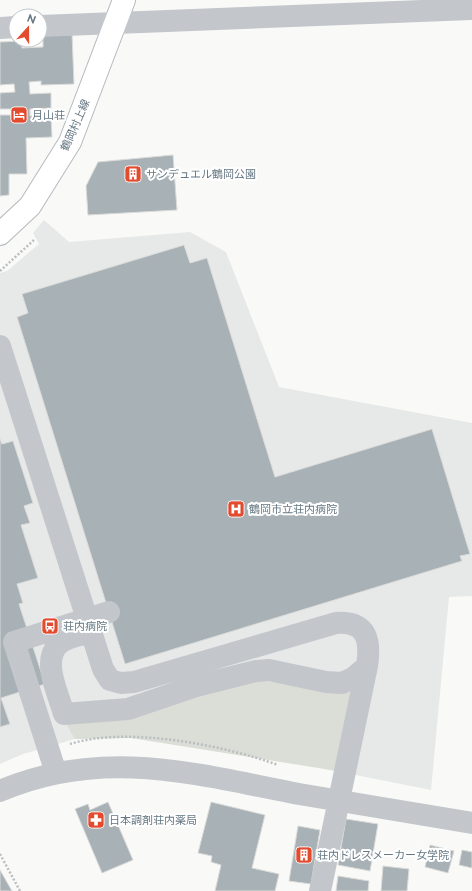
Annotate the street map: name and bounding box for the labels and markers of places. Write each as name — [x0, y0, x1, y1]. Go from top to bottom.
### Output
hotel icon: 月山荘 — [9, 105, 29, 125]
place label: 月山荘 — [32, 109, 65, 122]
building icon: サンデュエル鶴岡公園 — [123, 164, 143, 184]
place label: サンデュエル鶴岡公園 — [146, 168, 256, 181]
hospital icon: 鶴岡市立荘内病院 — [226, 499, 246, 519]
place label: 鶴岡市立荘内病院 — [249, 503, 337, 516]
bus stop icon: 荘内病院 — [40, 616, 60, 636]
place label: 荘内病院 — [63, 620, 107, 633]
pharmacy icon: 日本調剤荘内薬局 — [86, 810, 106, 830]
place label: 日本調剤荘内薬局 — [109, 814, 197, 827]
building icon: 荘内ドレスメーカー女学院 — [294, 845, 314, 865]
place label: 荘内ドレスメーカー女学院 — [317, 849, 449, 862]

